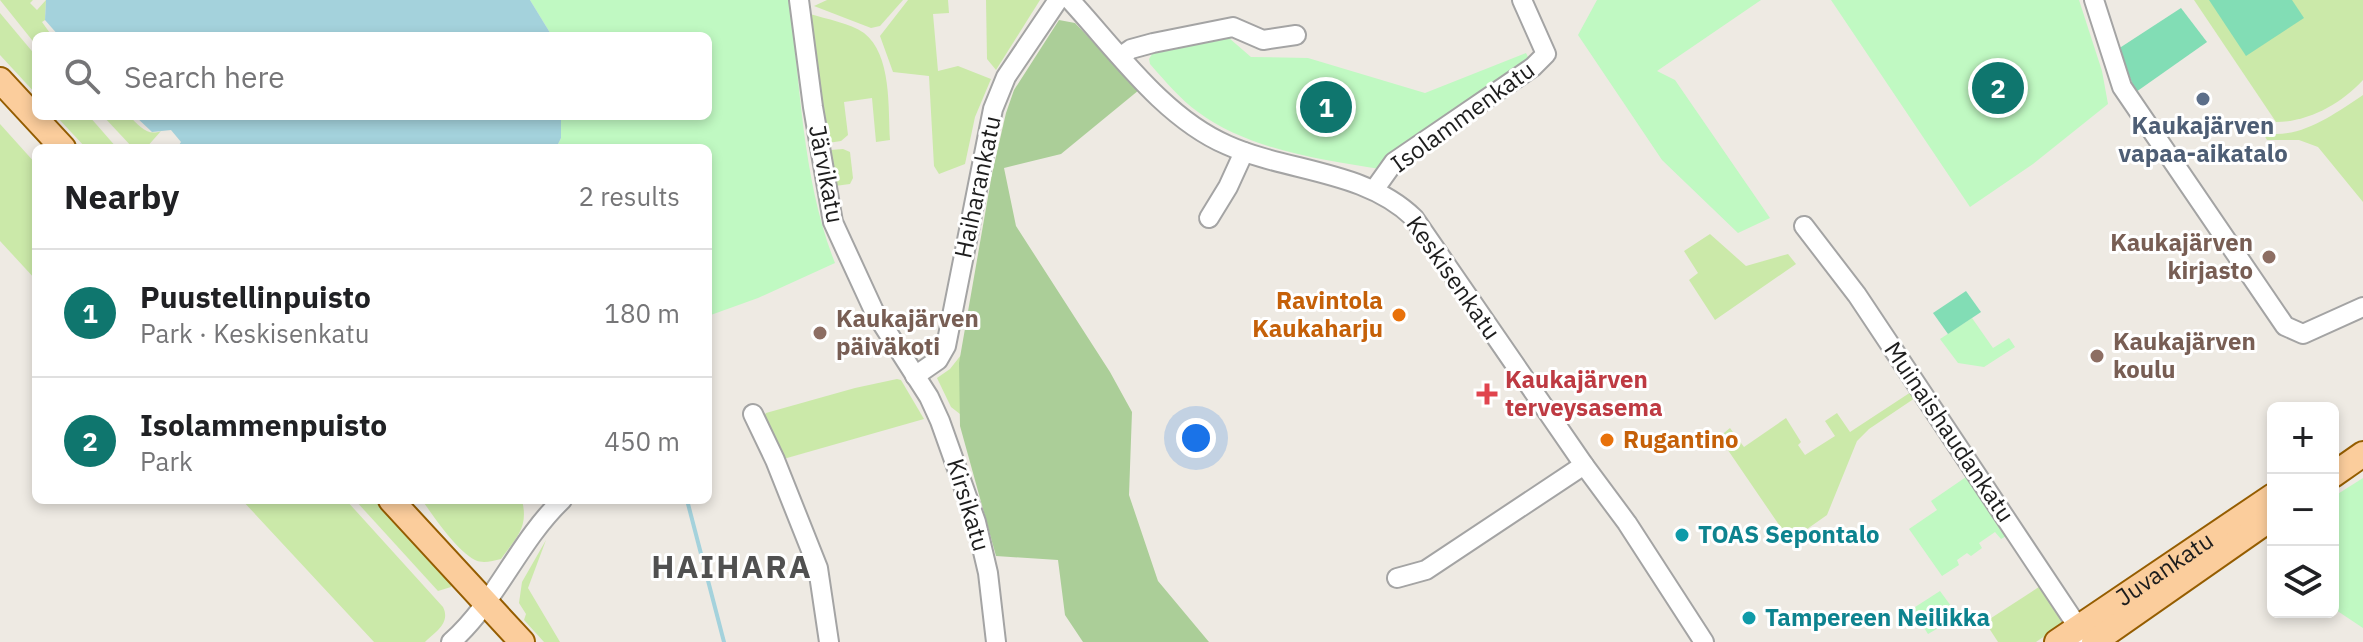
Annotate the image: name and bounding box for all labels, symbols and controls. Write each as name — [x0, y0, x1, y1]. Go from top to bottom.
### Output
search box — [32, 32, 712, 120]
street label: Isolammenkatu — [1384, 53, 1541, 179]
icon: search — [60, 54, 104, 98]
text: Search here — [124, 57, 285, 96]
pin: 2 — [1972, 58, 2024, 118]
pin: 1 — [1300, 77, 1352, 137]
marker: Kaukajärven vapaa-aikatalo — [2194, 90, 2212, 108]
place label: Kaukajärven vapaa-aikatalo — [2118, 109, 2288, 169]
street label: Haiharankatu — [946, 113, 1008, 261]
street label: Järvikatu — [802, 122, 852, 226]
text: Nearby — [64, 174, 179, 218]
text: 2 results — [578, 179, 680, 213]
street label: Keskisenkatu — [1399, 209, 1508, 346]
place label: Kaukajärven kirjasto — [2110, 226, 2253, 286]
marker: Kaukajärven kirjasto — [2260, 248, 2278, 266]
text: Puustellinpuisto — [140, 277, 371, 316]
place label: Ravintola Kaukaharju — [1252, 284, 1383, 344]
text: 1 — [82, 296, 98, 330]
text: 180 m — [604, 296, 680, 330]
place label: Kaukajärven päiväkoti — [836, 302, 979, 362]
marker: Ravintola Kaukaharju — [1390, 306, 1408, 324]
text: Park · Keskisenkatu — [140, 316, 369, 350]
marker: Kaukajärven päiväkoti — [811, 324, 829, 342]
place label: Kaukajärven koulu — [2113, 325, 2256, 385]
street label: Muinaishaudankatu — [1878, 335, 2022, 528]
marker: Kaukajärven koulu — [2088, 347, 2106, 365]
place label: Kaukajärven terveysasema — [1505, 363, 1663, 423]
marker: Kaukajärven terveysasema — [1476, 383, 1498, 405]
map controls — [2267, 402, 2339, 618]
button: + — [2267, 402, 2339, 474]
text: Isolammenpuisto — [140, 405, 387, 444]
your location — [1176, 418, 1216, 458]
place label: Rugantino — [1623, 423, 1739, 455]
text: 2 — [82, 424, 98, 458]
text: 450 m — [604, 424, 680, 458]
marker: Rugantino — [1598, 431, 1616, 449]
text: Park — [140, 444, 193, 478]
street label: Kirsikatu — [940, 455, 998, 555]
button: − — [2267, 474, 2339, 546]
place label: TOAS Sepontalo — [1698, 518, 1879, 550]
street label: Juvankatu — [2109, 524, 2219, 613]
marker: TOAS Sepontalo — [1673, 526, 1691, 544]
district label: HAIHARA — [651, 545, 813, 587]
button: layers — [2267, 546, 2339, 618]
place label: Tampereen Neilikka — [1765, 601, 1990, 633]
marker: Tampereen Neilikka — [1740, 609, 1758, 627]

